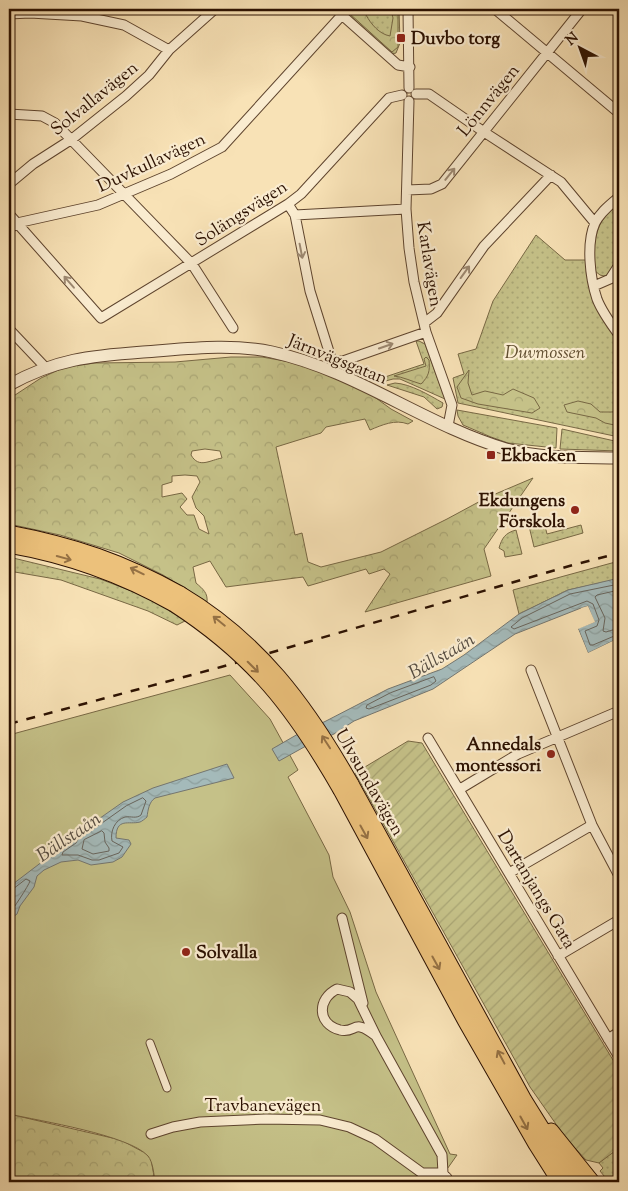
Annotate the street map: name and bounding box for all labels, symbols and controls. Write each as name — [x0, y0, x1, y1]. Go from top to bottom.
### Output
north arrow — [556, 22, 606, 72]
place label: Duvbo torg — [411, 27, 500, 53]
text: N — [562, 28, 584, 51]
marker: Duvbo torg — [395, 32, 407, 44]
street label: Solvallavägen — [46, 56, 145, 143]
street label: Lönnvägen — [452, 59, 527, 143]
street label: Duvkullavägen — [93, 127, 211, 200]
one-way arrow — [444, 168, 455, 181]
street label: Solängsvägen — [191, 175, 294, 254]
street label: Karlavägen — [408, 220, 448, 309]
one-way arrow — [297, 242, 307, 258]
one-way arrow — [460, 265, 470, 279]
one-way arrow — [63, 276, 74, 289]
street label: Järnvägsgatan — [283, 329, 391, 393]
one-way arrow — [378, 341, 394, 350]
park label: Duvmossen — [505, 341, 586, 367]
place label: Ekbacken — [501, 444, 577, 470]
marker: Ekbacken — [485, 449, 497, 461]
place label: Ekdungens Förskola — [479, 489, 566, 536]
marker: Ekdungens Förskola — [569, 504, 581, 516]
one-way arrow — [55, 553, 71, 563]
one-way arrow — [130, 566, 145, 575]
one-way arrow — [213, 615, 226, 626]
water label: Bällstaån — [404, 627, 481, 687]
one-way arrow — [247, 661, 259, 673]
street label: Ulvsundavägen — [327, 724, 410, 842]
place label: Annedals montessori — [456, 733, 542, 780]
one-way arrow — [321, 735, 331, 749]
marker: Annedals montessori — [545, 748, 557, 760]
water label: Bällstaån — [32, 807, 107, 870]
one-way arrow — [359, 825, 369, 840]
street label: Dartanjangs Gata — [489, 826, 581, 954]
place label: Solvalla — [196, 941, 258, 967]
marker: Solvalla — [180, 946, 192, 958]
one-way arrow — [431, 956, 441, 971]
one-way arrow — [496, 1050, 505, 1065]
street label: Travbanevägen — [205, 1094, 322, 1120]
one-way arrow — [520, 1115, 529, 1130]

